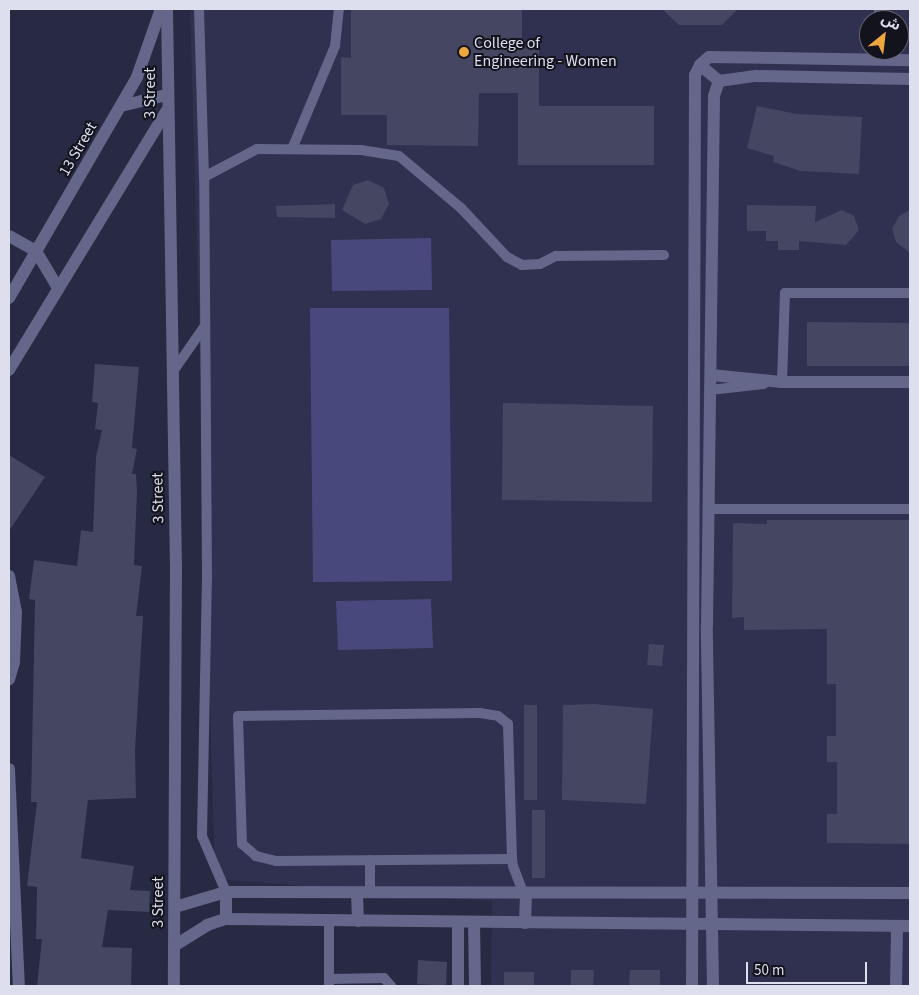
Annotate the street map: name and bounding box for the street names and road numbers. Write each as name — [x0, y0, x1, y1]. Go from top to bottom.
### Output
street label: 3 Street — [140, 67, 160, 119]
street label: 13 Street — [55, 119, 101, 179]
street label: 3 Street — [148, 472, 168, 524]
street label: 3 Street — [148, 876, 168, 928]

